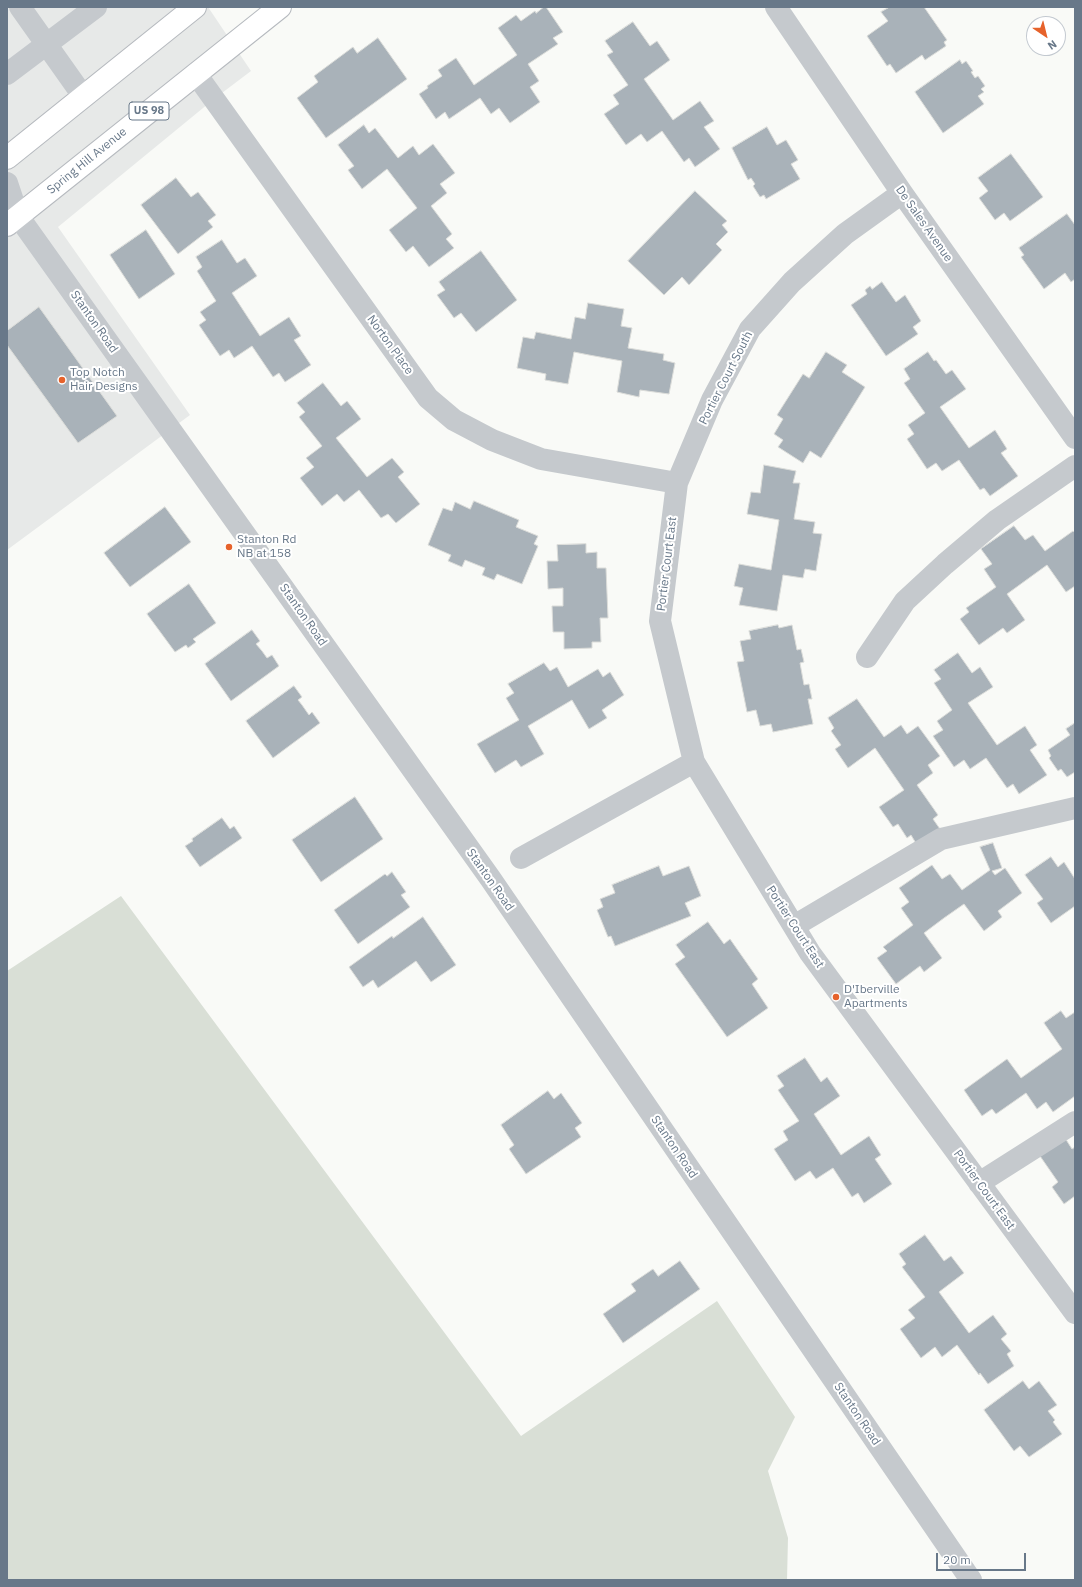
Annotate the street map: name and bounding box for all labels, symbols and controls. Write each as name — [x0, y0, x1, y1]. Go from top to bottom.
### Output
north arrow — [1026, 16, 1066, 56]
text: N — [1045, 37, 1060, 53]
road number: US 98 — [129, 102, 169, 120]
street label: Spring Hill Avenue — [44, 125, 130, 197]
street label: De Sales Avenue — [892, 183, 956, 265]
street label: Stanton Road — [67, 288, 121, 356]
street label: Norton Place — [364, 313, 416, 377]
street label: Portier Court South — [696, 329, 756, 427]
place label: Top Notch Hair Designs — [70, 366, 138, 394]
marker: Top Notch Hair Designs — [57, 375, 67, 385]
street label: Portier Court East — [654, 516, 680, 612]
place label: Stanton Rd NB at 158 — [237, 533, 296, 561]
marker: Stanton Rd NB at 158 — [224, 542, 234, 552]
street label: Stanton Road — [276, 581, 330, 649]
street label: Stanton Road — [463, 846, 517, 914]
street label: Portier Court East — [763, 883, 827, 971]
place label: D'Iberville Apartments — [844, 983, 908, 1011]
marker: D'Iberville Apartments — [831, 992, 841, 1002]
street label: Stanton Road — [648, 1113, 700, 1181]
street label: Portier Court East — [950, 1147, 1018, 1233]
street label: Stanton Road — [831, 1380, 883, 1448]
scale bar — [938, 1545, 1028, 1571]
text: 20 m — [943, 1552, 971, 1567]

